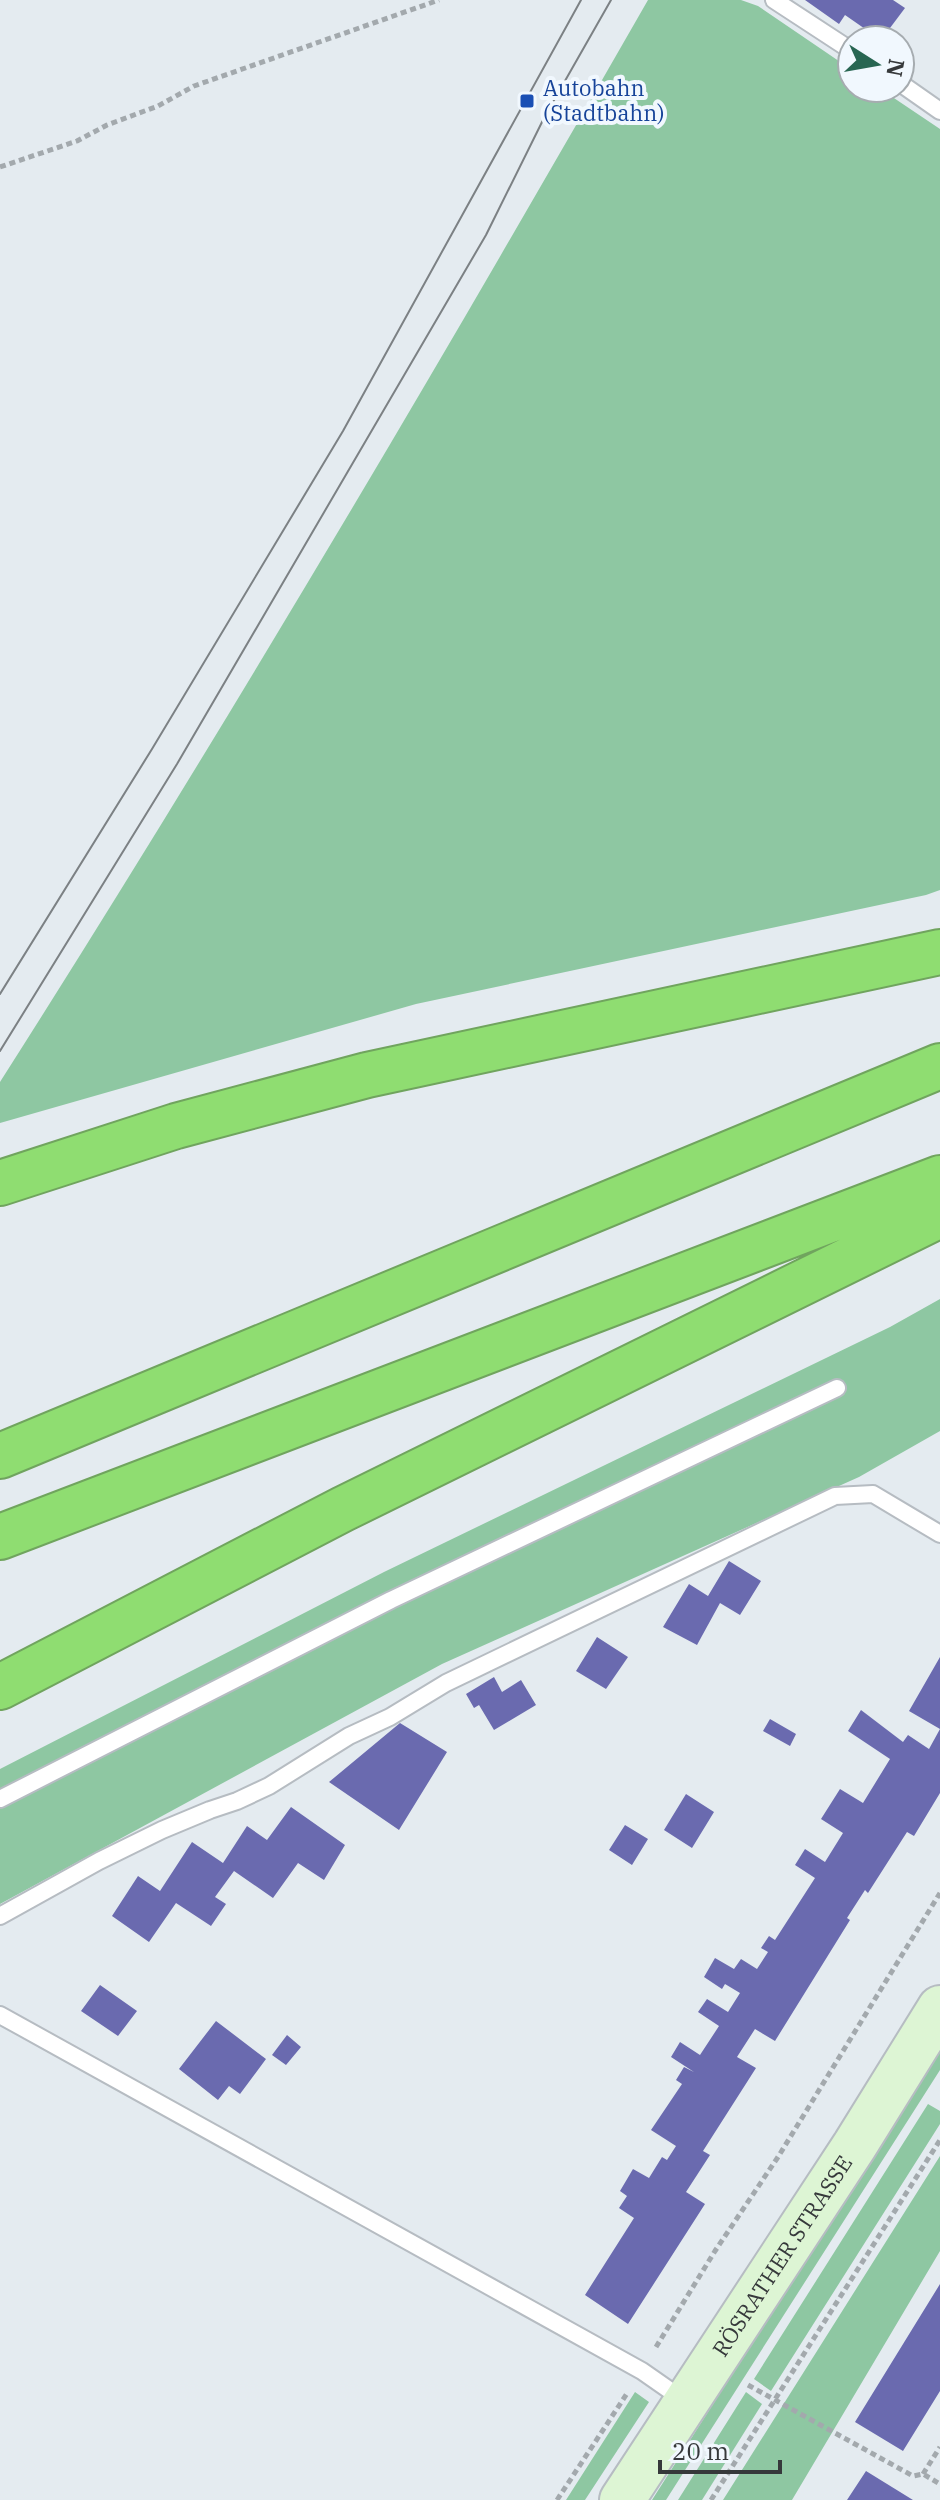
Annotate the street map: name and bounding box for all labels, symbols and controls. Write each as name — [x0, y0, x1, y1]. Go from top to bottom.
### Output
north arrow — [836, 24, 916, 104]
text: N — [880, 57, 912, 79]
place label: Autobahn (Stadtbahn) — [543, 73, 665, 127]
marker: Autobahn (Stadtbahn) — [518, 92, 536, 110]
street label: RÖSRATHER STRASSE — [705, 2149, 858, 2362]
scale bar — [660, 2424, 780, 2474]
text: 20 m — [672, 2435, 729, 2467]

